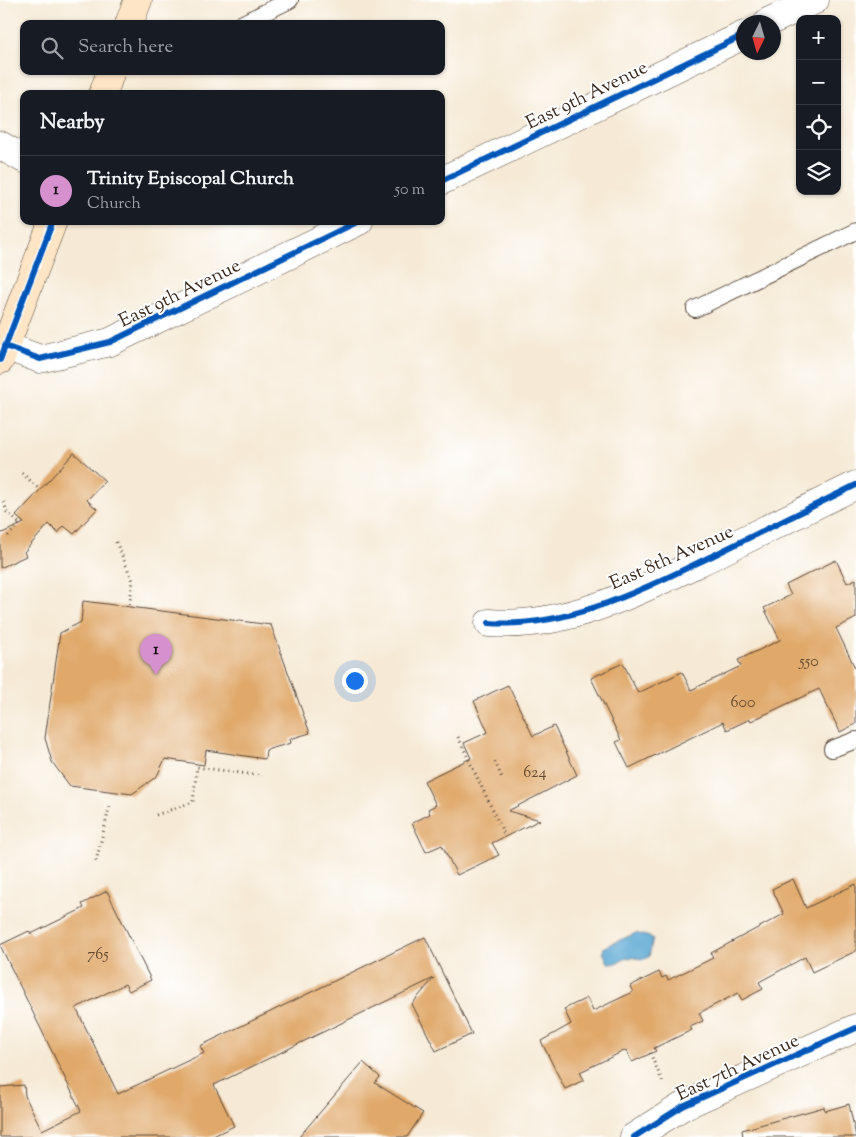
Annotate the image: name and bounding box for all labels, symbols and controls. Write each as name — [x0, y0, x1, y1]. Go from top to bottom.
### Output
north arrow — [736, 15, 781, 60]
map controls — [796, 15, 841, 195]
button: + — [796, 15, 841, 60]
search box — [20, 20, 445, 75]
icon: search — [38, 34, 66, 62]
text: Search here — [78, 34, 173, 61]
street label: East 9th Avenue — [522, 55, 653, 137]
button: − — [796, 60, 841, 105]
button: locate — [796, 105, 841, 150]
text: Nearby — [40, 108, 105, 138]
button: layers — [796, 150, 841, 195]
text: Trinity Episcopal Church — [87, 166, 294, 193]
text: 1 — [53, 179, 59, 202]
text: 50 m — [394, 179, 425, 202]
text: Church — [87, 193, 141, 216]
street label: East 9th Avenue — [115, 253, 246, 335]
street label: East 8th Avenue — [606, 519, 738, 598]
pin: 1 — [140, 634, 172, 675]
house number: 550 — [798, 651, 819, 674]
your location — [342, 668, 368, 694]
house number: 600 — [731, 692, 755, 715]
house number: 624 — [523, 762, 547, 785]
house number: 765 — [87, 944, 109, 967]
street label: East 7th Avenue — [672, 1028, 804, 1109]

